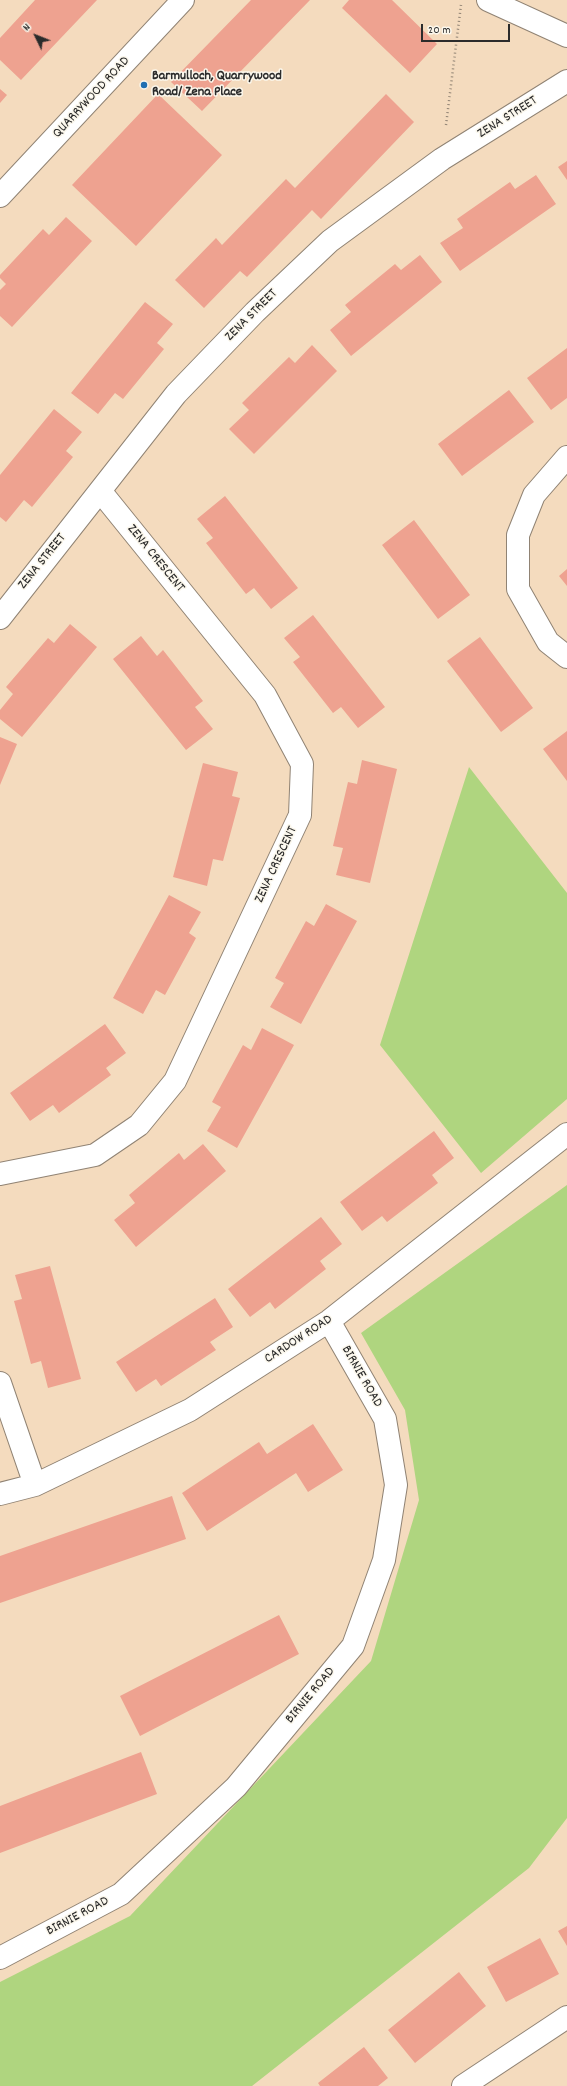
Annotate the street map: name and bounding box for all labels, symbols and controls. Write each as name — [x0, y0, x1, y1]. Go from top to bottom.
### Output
north arrow — [16, 16, 56, 56]
scale bar — [423, 16, 512, 42]
text: N — [20, 20, 35, 35]
text: 20 m — [428, 22, 451, 39]
street label: QUARRYWOOD ROAD — [50, 54, 134, 142]
place label: Barmulloch, Quarrywood Road/ Zena Place — [152, 69, 282, 102]
marker: Barmulloch, Quarrywood Road/ Zena Place — [139, 80, 149, 90]
street label: ZENA STREET — [475, 93, 541, 143]
street label: ZENA STREET — [222, 286, 282, 346]
street label: ZENA CRESCENT — [123, 522, 187, 596]
street label: ZENA STREET — [15, 531, 71, 593]
street label: ZENA CRESCENT — [252, 824, 302, 906]
street label: CARDOW ROAD — [262, 1312, 336, 1368]
street label: BIRNIE ROAD — [337, 1343, 385, 1411]
street label: BIRNIE ROAD — [283, 1664, 339, 1728]
street label: BIRNIE ROAD — [44, 1894, 112, 1940]

